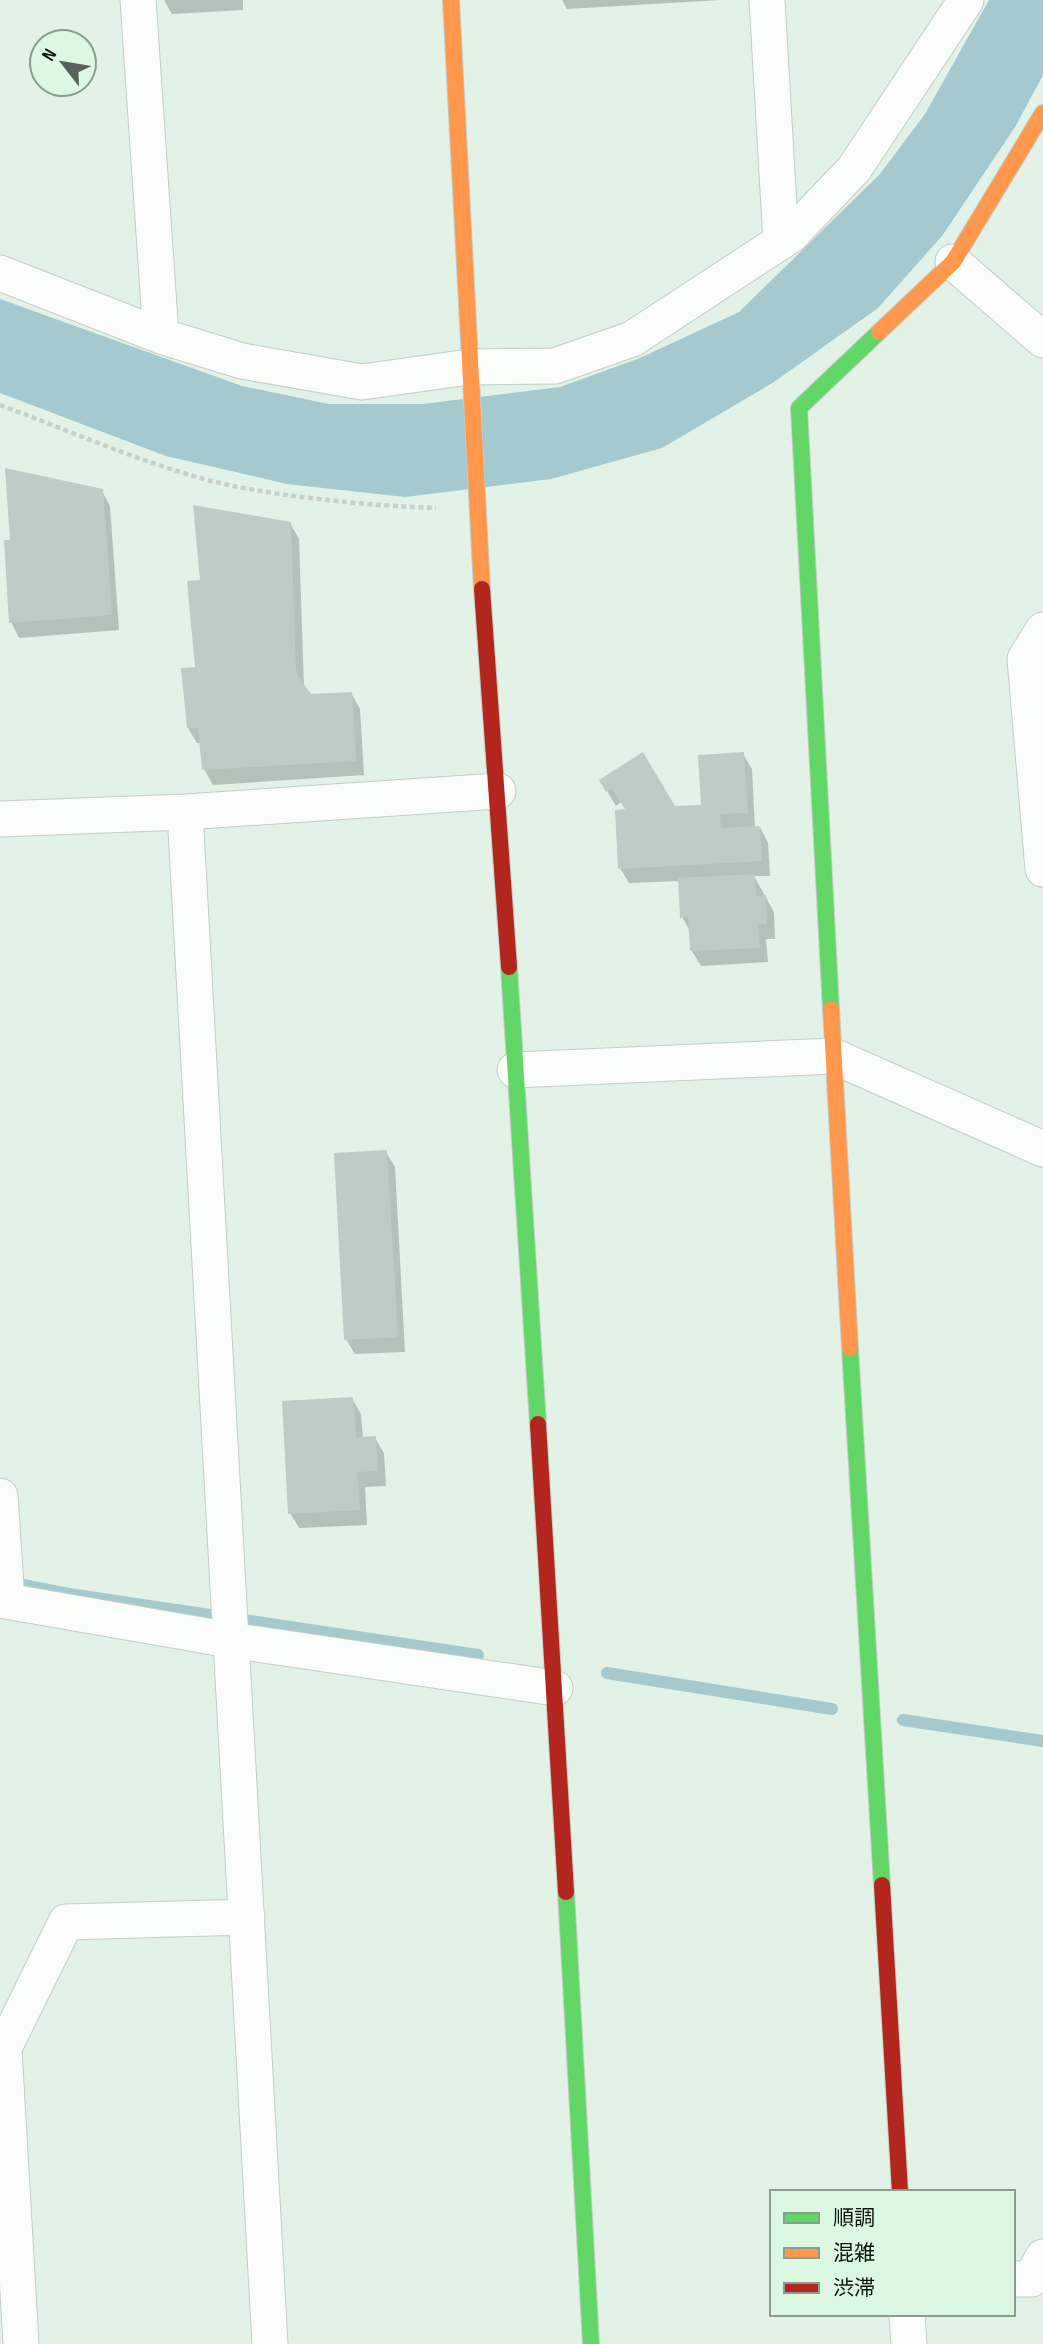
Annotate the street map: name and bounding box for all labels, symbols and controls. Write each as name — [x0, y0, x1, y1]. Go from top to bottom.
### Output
north arrow — [28, 28, 98, 98]
text: N — [37, 45, 62, 65]
legend — [770, 2190, 1015, 2316]
text: 順調 — [833, 2206, 875, 2231]
text: 混雑 — [833, 2241, 875, 2266]
text: 渋滞 — [833, 2276, 875, 2301]

